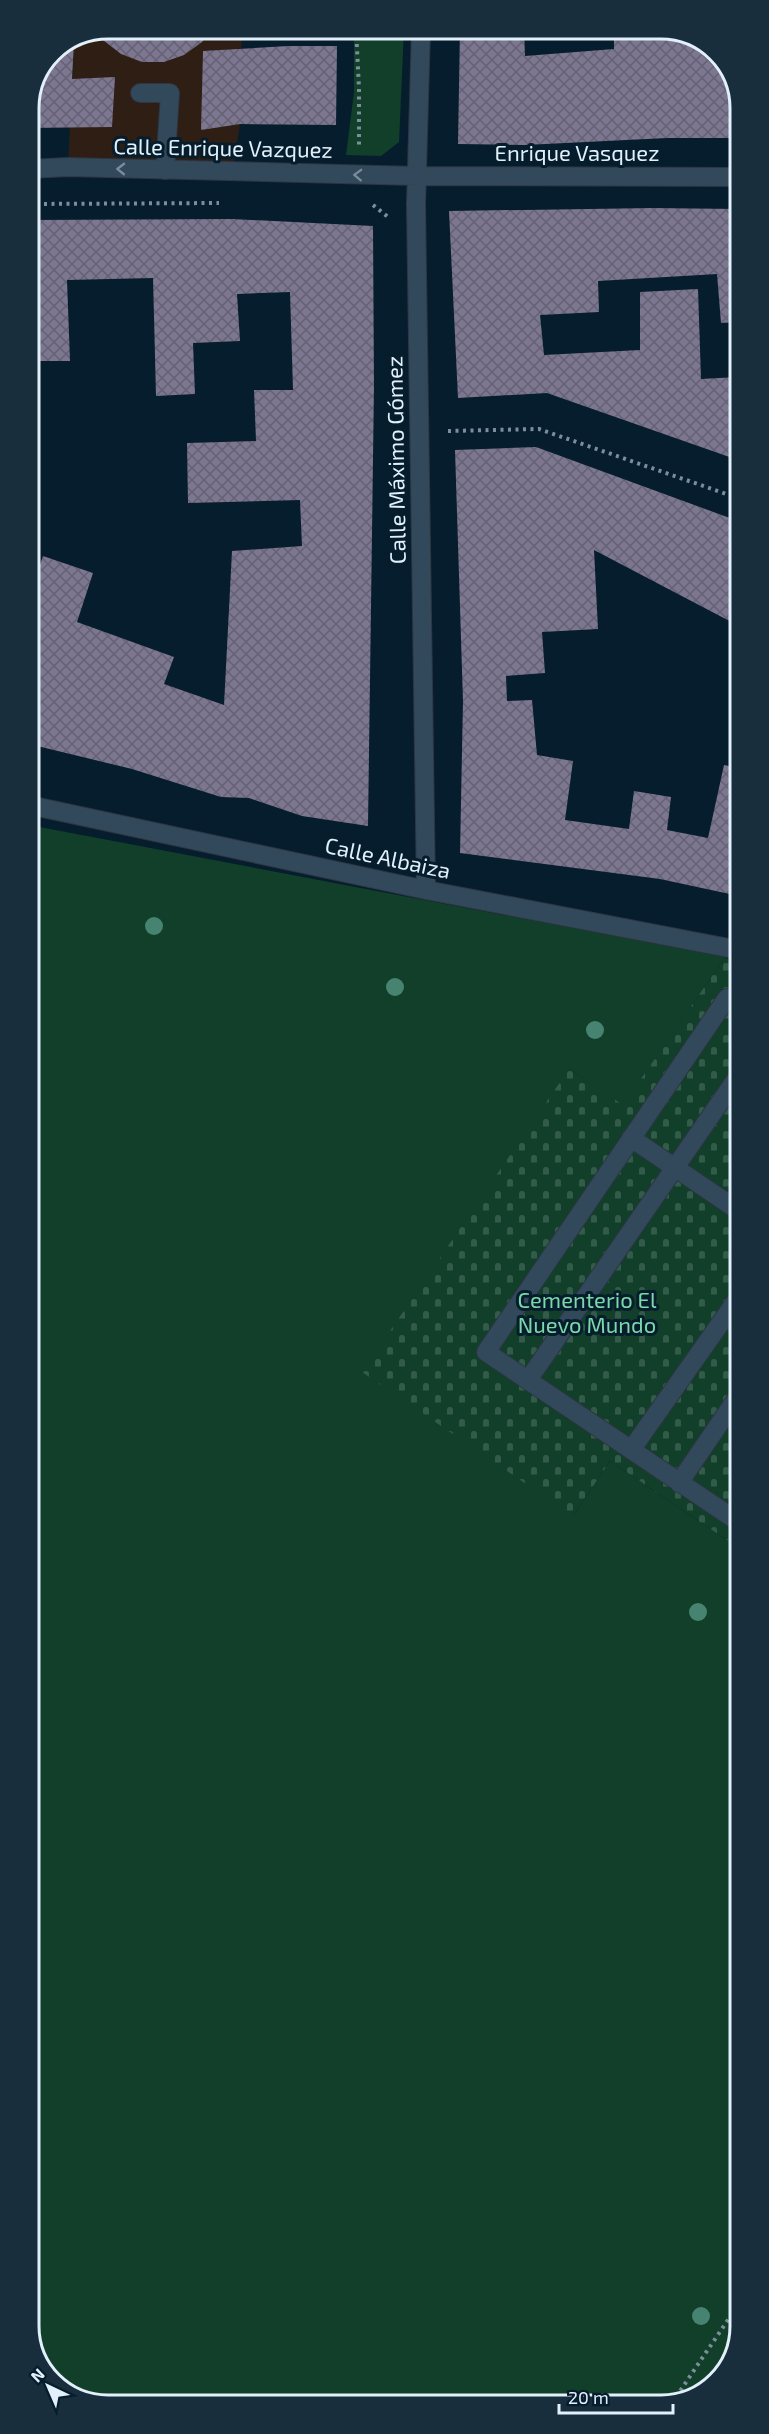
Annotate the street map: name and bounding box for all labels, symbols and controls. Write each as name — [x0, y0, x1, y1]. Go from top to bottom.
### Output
street label: Calle Enrique Vazquez — [113, 132, 333, 162]
street label: Enrique Vasquez — [495, 139, 659, 165]
one-way arrow — [117, 162, 126, 175]
one-way arrow — [353, 168, 362, 181]
street label: Calle Máximo Gómez — [380, 356, 410, 564]
street label: Calle Albaiza — [323, 831, 453, 883]
park label: Cementerio El Nuevo Mundo — [518, 1286, 657, 1337]
north arrow — [18, 2356, 78, 2416]
text: N — [26, 2364, 48, 2386]
scale bar — [559, 2377, 673, 2415]
text: 20 m — [568, 2386, 609, 2408]

